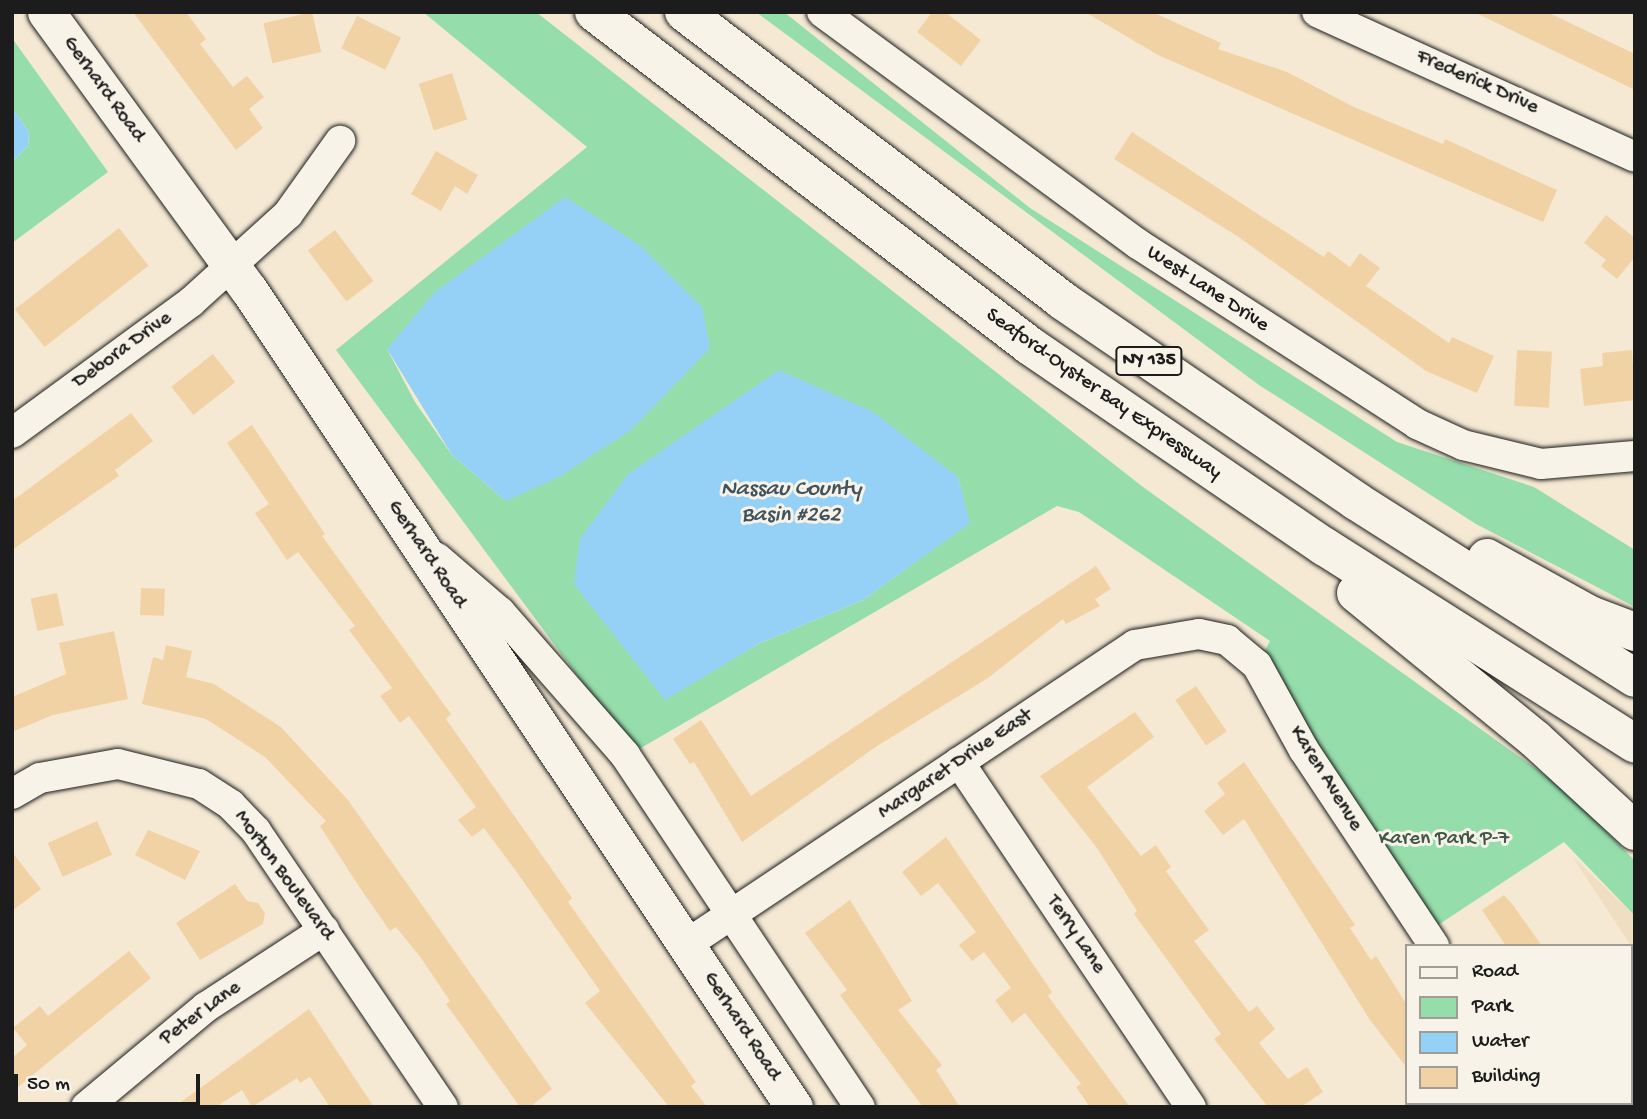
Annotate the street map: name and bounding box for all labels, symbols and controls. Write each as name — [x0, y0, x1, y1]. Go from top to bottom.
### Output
street label: Gerhard Road — [56, 32, 150, 148]
street label: Frederick Drive — [1412, 45, 1542, 121]
street label: West Lane Drive — [1141, 241, 1273, 339]
street label: Seaford-Oyster Bay Expressway — [980, 304, 1226, 486]
street label: Debora Drive — [69, 307, 177, 395]
road number: NY 135 — [1114, 346, 1184, 376]
water label: Nassau County Basin #262 — [721, 476, 861, 530]
street label: Gerhard Road — [381, 496, 471, 614]
street label: Margaret Drive East — [874, 704, 1038, 826]
street label: Karen Avenue — [1283, 722, 1367, 836]
street label: Morton Boulevard — [227, 806, 339, 946]
park label: Karen Park P-7 — [1379, 827, 1509, 853]
street label: Terry Lane — [1040, 891, 1110, 979]
legend — [1406, 944, 1633, 1105]
text: Road — [1472, 960, 1518, 985]
street label: Gerhard Road — [696, 968, 786, 1086]
street label: Peter Lane — [155, 976, 247, 1052]
text: Park — [1472, 995, 1512, 1020]
text: Water — [1472, 1030, 1528, 1055]
scale bar — [18, 1060, 203, 1104]
text: Building — [1472, 1065, 1541, 1090]
text: 50 m — [27, 1073, 70, 1098]

